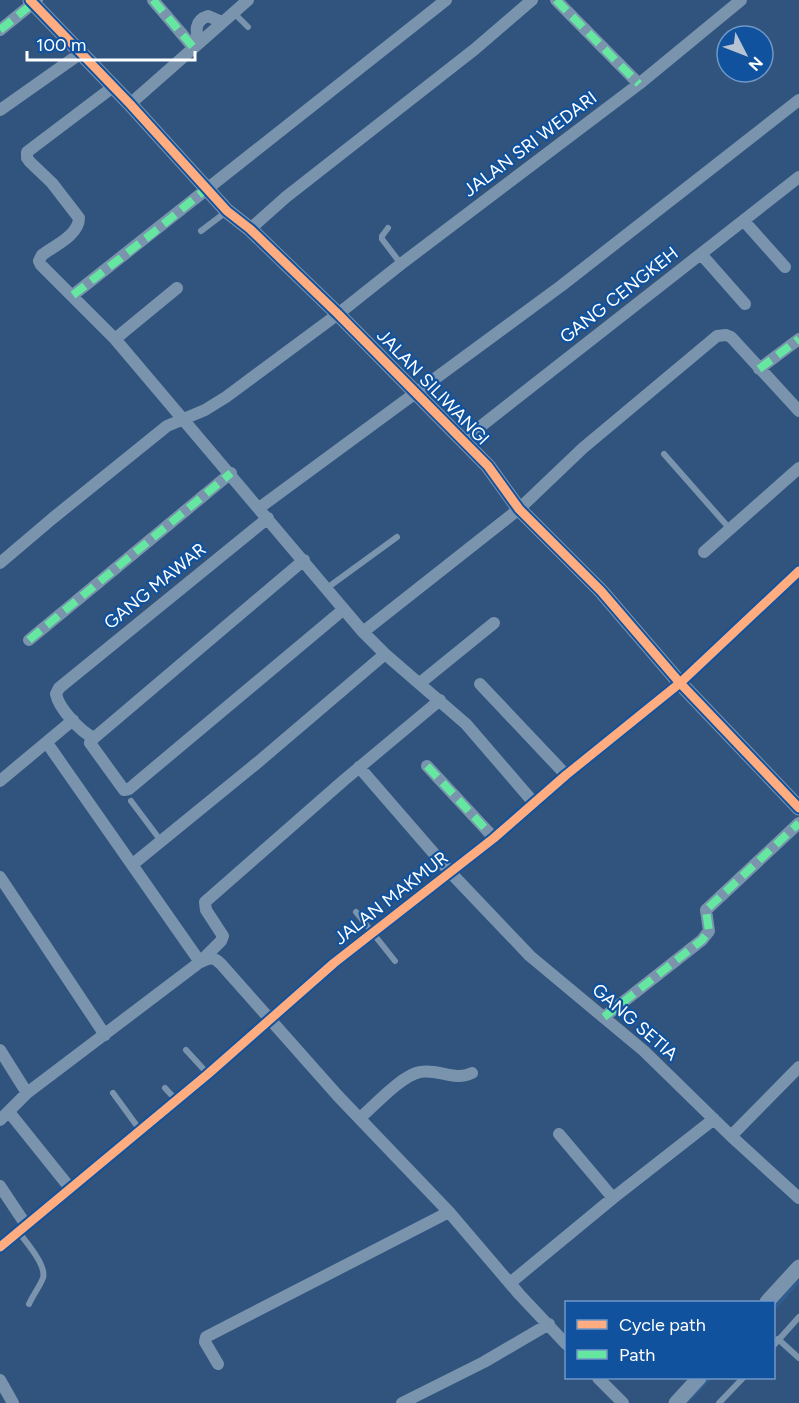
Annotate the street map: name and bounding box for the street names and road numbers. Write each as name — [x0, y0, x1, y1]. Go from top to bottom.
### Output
street label: JALAN SRI WEDARI — [459, 87, 601, 201]
street label: GANG CENGKEH — [555, 242, 683, 348]
street label: JALAN SILIWANGI — [372, 324, 494, 450]
street label: GANG MAWAR — [100, 538, 210, 634]
street label: JALAN MAKMUR — [329, 847, 453, 949]
street label: GANG SETIA — [588, 979, 682, 1065]

